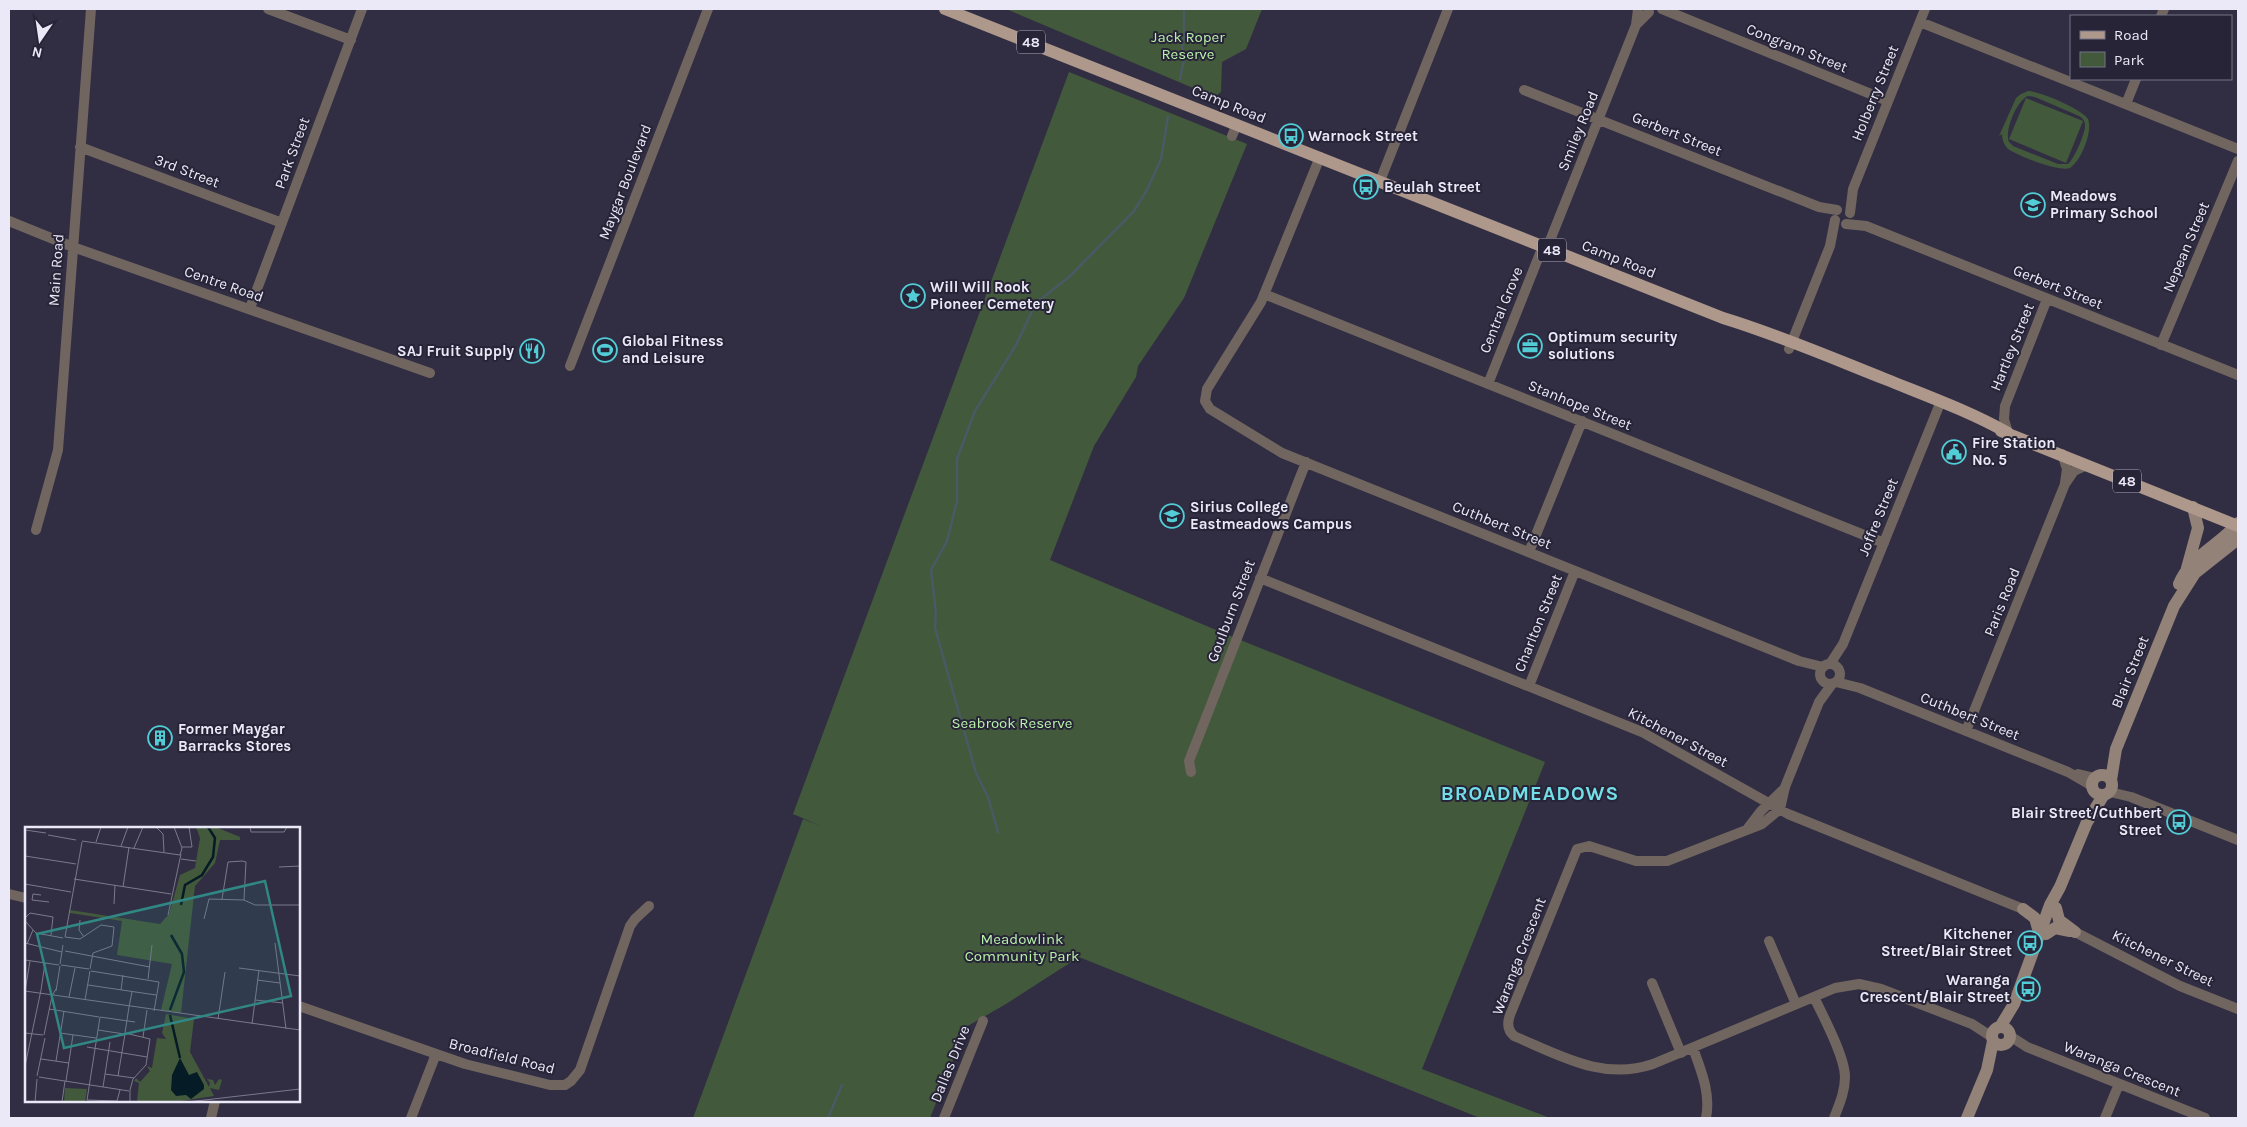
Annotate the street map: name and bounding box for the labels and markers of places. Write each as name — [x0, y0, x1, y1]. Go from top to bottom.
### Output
bus stop icon: Warnock Street — [1278, 123, 1304, 149]
place label: Warnock Street — [1308, 127, 1418, 145]
bus stop icon: Beulah Street — [1353, 174, 1379, 200]
place label: Beulah Street — [1384, 178, 1481, 196]
place label: Meadows Primary School — [2050, 187, 2158, 222]
school or university icon: Meadows Primary School — [2020, 192, 2046, 218]
place label: Will Will Rook Pioneer Cemetery — [930, 278, 1054, 313]
place icon: Will Will Rook Pioneer Cemetery — [900, 283, 926, 309]
place label: Optimum security solutions — [1548, 328, 1678, 363]
place label: Global Fitness and Leisure — [622, 332, 724, 367]
office icon: Optimum security solutions — [1517, 333, 1543, 359]
sports icon: Global Fitness and Leisure — [592, 337, 618, 363]
restaurant icon: SAJ Fruit Supply — [519, 338, 545, 364]
place label: SAJ Fruit Supply — [397, 342, 514, 360]
place label: Fire Station No. 5 — [1972, 434, 2056, 469]
public building icon: Fire Station No. 5 — [1941, 439, 1967, 465]
place label: Sirius College Eastmeadows Campus — [1190, 498, 1352, 533]
school or university icon: Sirius College Eastmeadows Campus — [1159, 503, 1185, 529]
place label: Former Maygar Barracks Stores — [178, 720, 291, 755]
building icon: Former Maygar Barracks Stores — [147, 725, 173, 751]
place label: Blair Street/Cuthbert Street — [2011, 804, 2162, 839]
bus stop icon: Blair Street/Cuthbert Street — [2166, 809, 2192, 835]
place label: Kitchener Street/Blair Street — [1881, 925, 2012, 960]
bus stop icon: Kitchener Street/Blair Street — [2017, 930, 2043, 956]
place label: Waranga Crescent/Blair Street — [1860, 971, 2010, 1006]
bus stop icon: Waranga Crescent/Blair Street — [2015, 976, 2041, 1002]

